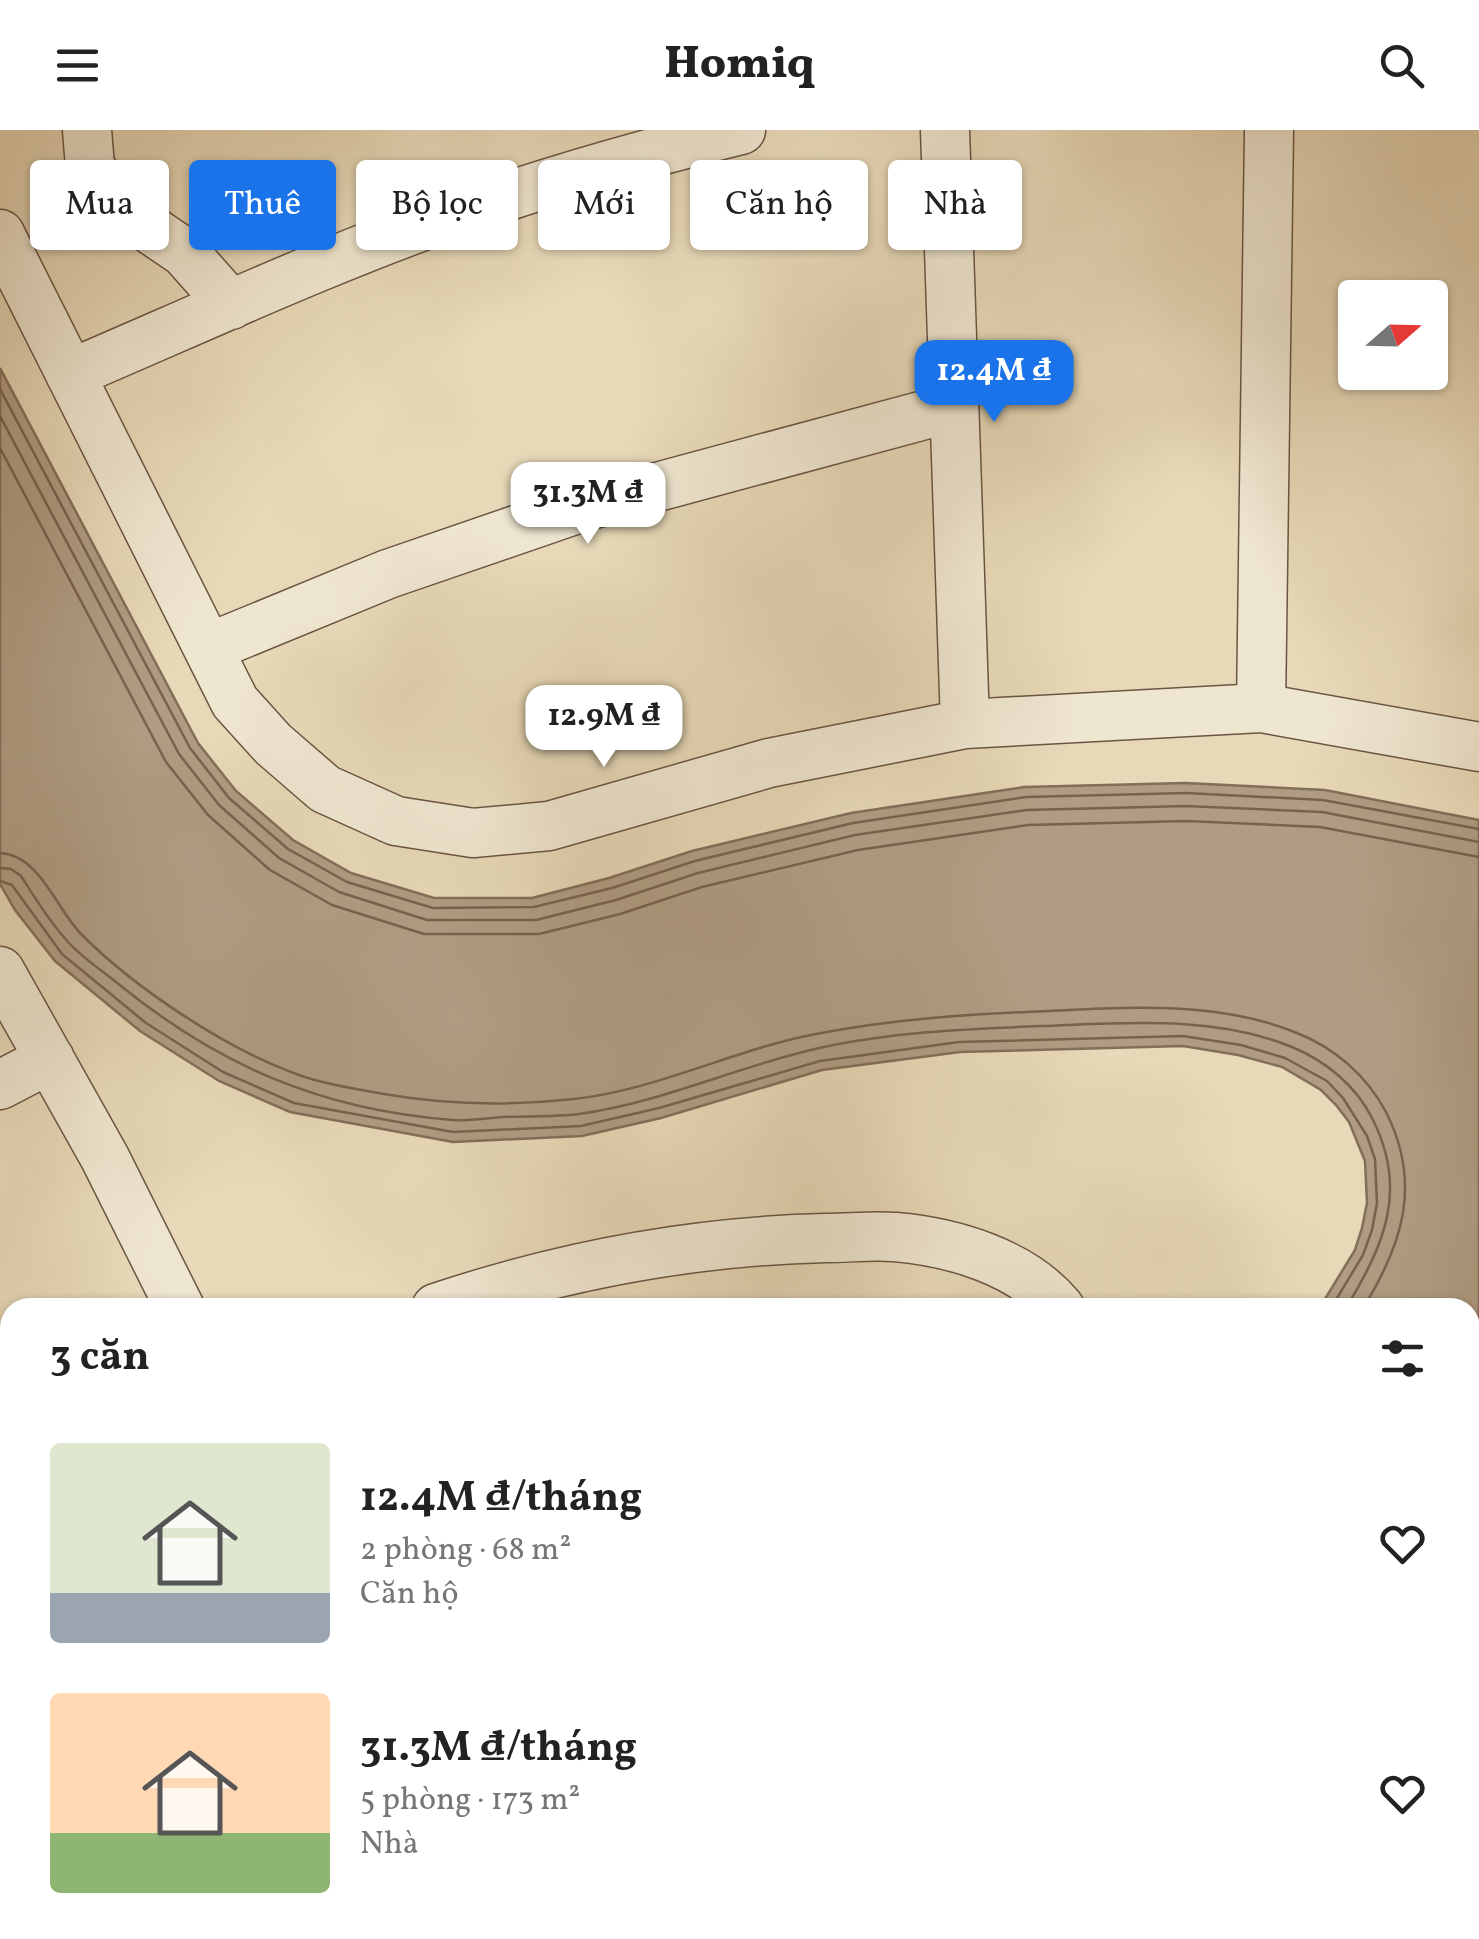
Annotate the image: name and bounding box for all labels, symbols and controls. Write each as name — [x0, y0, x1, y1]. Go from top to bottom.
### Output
text: Homiq — [664, 34, 815, 97]
icon: menu — [50, 38, 105, 93]
icon: search — [1374, 38, 1429, 93]
chip: Mua — [30, 160, 169, 250]
chip: Thuê — [189, 160, 336, 250]
chip: Bộ lọc — [356, 160, 518, 250]
chip: Mới — [538, 160, 670, 250]
chip: Căn hộ — [690, 160, 868, 250]
chip: Nhà — [888, 160, 1022, 250]
north arrow — [1338, 280, 1448, 390]
map controls — [1338, 280, 1448, 390]
pin: 12.4M ₫ — [902, 340, 1086, 425]
text: 12.4M ₫ — [937, 350, 1051, 394]
pin: 31.3M ₫ — [496, 462, 680, 547]
text: 31.3M ₫ — [533, 472, 643, 516]
pin: 12.9M ₫ — [512, 685, 696, 770]
text: 12.9M ₫ — [547, 695, 661, 739]
text: 3 căn — [50, 1329, 150, 1388]
icon: filters — [1375, 1331, 1430, 1386]
text: 12.4M ₫/tháng — [360, 1470, 642, 1529]
icon: home — [130, 1483, 250, 1603]
icon: heart — [1375, 1516, 1430, 1571]
text: 2 phòng · 68 m² — [360, 1529, 571, 1573]
text: Căn hộ — [360, 1573, 458, 1617]
text: 31.3M ₫/tháng — [360, 1720, 637, 1779]
icon: home — [130, 1733, 250, 1853]
icon: heart — [1375, 1766, 1430, 1821]
text: 5 phòng · 173 m² — [360, 1779, 580, 1823]
text: Nhà — [360, 1823, 419, 1867]

